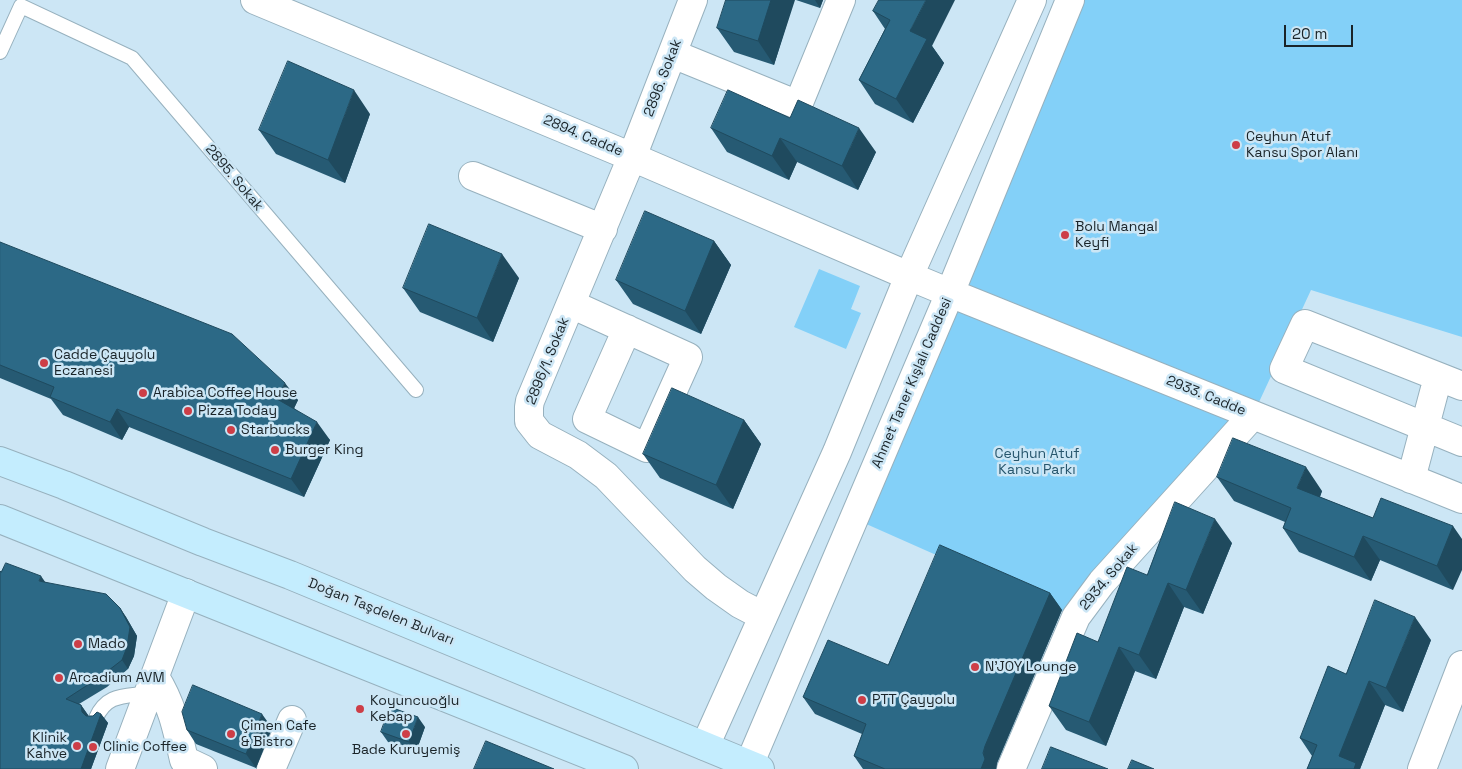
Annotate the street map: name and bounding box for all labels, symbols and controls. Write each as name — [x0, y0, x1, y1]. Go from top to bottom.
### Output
scale bar — [1287, 15, 1356, 47]
text: 20 m — [1292, 24, 1327, 43]
street label: 2896. Sokak — [641, 37, 685, 119]
street label: 2894. Cadde — [541, 112, 625, 160]
place label: Ceyhun Atuf Kansu Spor Alanı — [1246, 129, 1358, 162]
marker: Ceyhun Atuf Kansu Spor Alanı — [1230, 139, 1242, 151]
street label: 2895. Sokak — [201, 141, 267, 215]
place label: Bolu Mangal Keyfi — [1075, 219, 1158, 252]
marker: Bolu Mangal Keyfi — [1059, 229, 1071, 241]
street label: Ahmet Taner Kışlalı Caddesi — [868, 295, 956, 471]
street label: 2896/1. Sokak — [523, 315, 573, 407]
place label: Cadde Çayyolu Eczanesi — [54, 347, 155, 380]
marker: Cadde Çayyolu Eczanesi — [38, 357, 50, 369]
street label: 2933. Cadde — [1164, 372, 1248, 420]
place label: Arabica Coffee House — [153, 385, 297, 401]
marker: Arabica Coffee House — [137, 387, 149, 399]
place label: Pizza Today — [198, 403, 277, 419]
marker: Pizza Today — [182, 405, 194, 417]
place label: Starbucks — [241, 422, 310, 438]
marker: Starbucks — [225, 424, 237, 436]
place label: Burger King — [285, 442, 364, 458]
marker: Burger King — [269, 444, 281, 456]
park label: Ceyhun Atuf Kansu Parkı — [995, 446, 1079, 478]
street label: 2934. Sokak — [1076, 540, 1142, 614]
street label: Doğan Taşdelen Bulvarı — [305, 575, 457, 649]
place label: Mado — [88, 636, 126, 652]
marker: Mado — [72, 638, 84, 650]
place label: N'JOY Lounge — [985, 659, 1076, 675]
marker: N'JOY Lounge — [969, 661, 981, 673]
place label: Arcadium AVM — [69, 670, 165, 686]
marker: Arcadium AVM — [53, 672, 65, 684]
place label: PTT Çayyolu — [872, 692, 955, 708]
place label: Koyuncuoğlu Kebap — [370, 693, 459, 726]
marker: PTT Çayyolu — [856, 694, 868, 706]
marker: Koyuncuoğlu Kebap — [354, 703, 366, 715]
place label: Çimen Cafe & Bistro — [241, 718, 317, 750]
marker: Çimen Cafe & Bistro — [225, 728, 237, 740]
marker: Bade Kuruyemiş — [400, 728, 412, 740]
place label: Klinik Kahve — [26, 730, 67, 762]
place label: Clinic Coffee — [103, 739, 187, 755]
marker: Klinik Kahve — [71, 740, 83, 752]
marker: Clinic Coffee — [87, 741, 99, 753]
place label: Bade Kuruyemiş — [352, 742, 460, 758]

